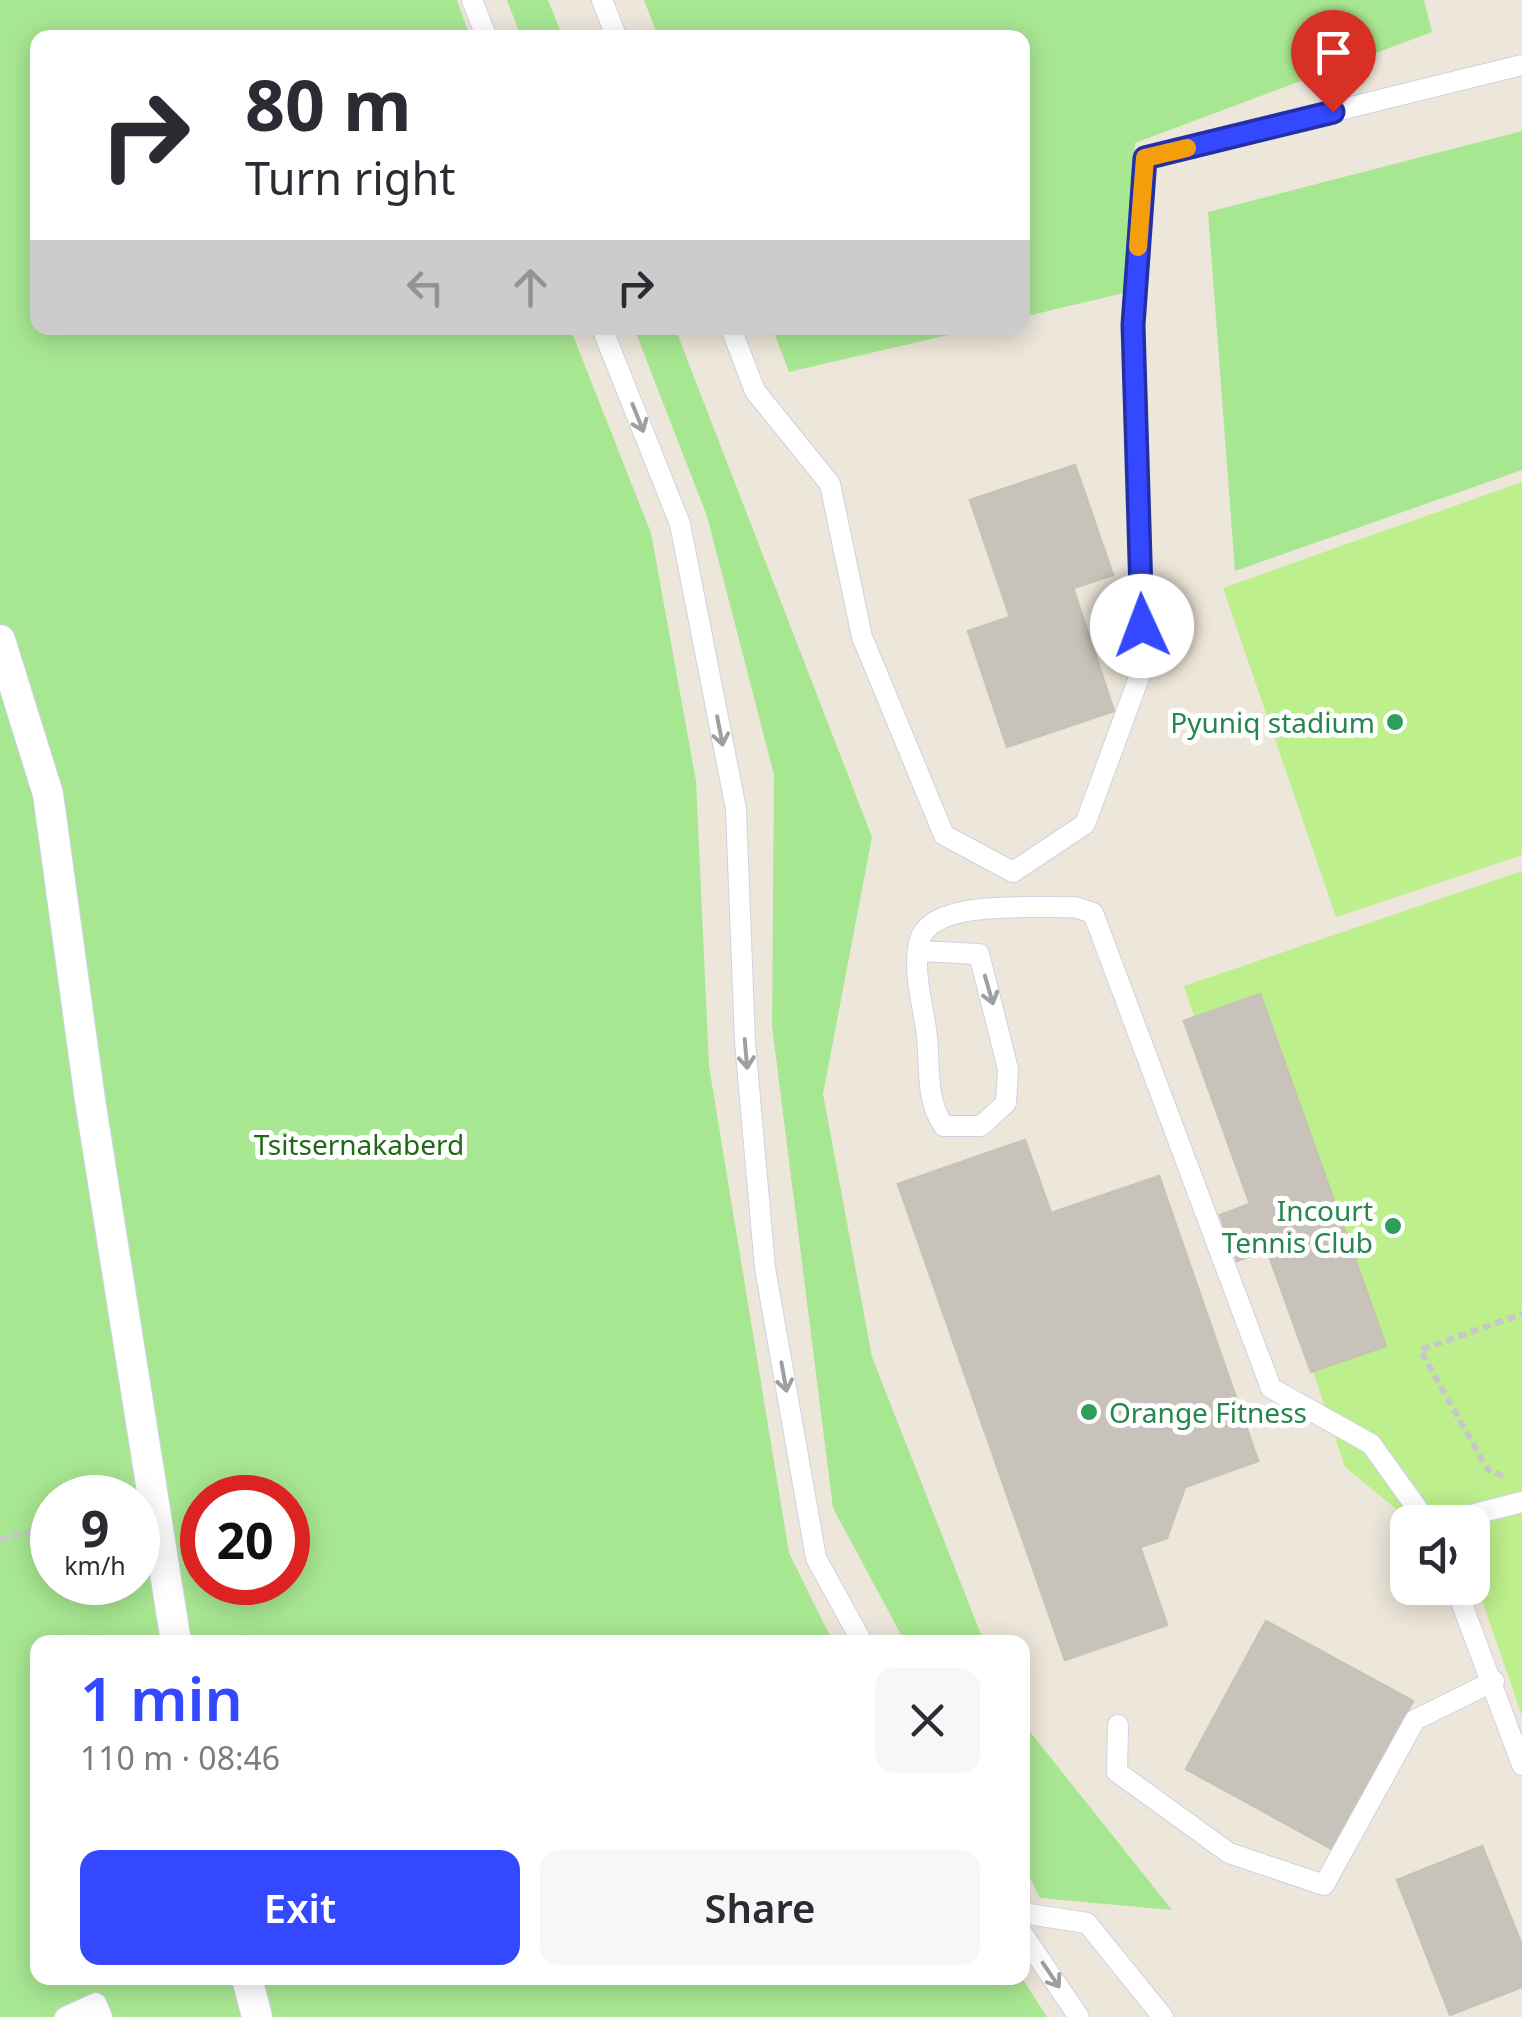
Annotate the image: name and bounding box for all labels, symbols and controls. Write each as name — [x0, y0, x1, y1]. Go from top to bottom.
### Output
pin — [1291, 10, 1376, 113]
icon: arrive — [1306, 25, 1361, 80]
text: 80 m — [245, 56, 412, 152]
icon: right — [80, 70, 210, 200]
text: Turn right — [245, 147, 456, 208]
icon: left — [398, 260, 453, 315]
icon: ahead — [503, 260, 558, 315]
icon: right — [608, 260, 663, 315]
one-way arrow — [630, 402, 648, 433]
position arrow — [1090, 574, 1194, 678]
place label: Pyuniq stadium — [1170, 703, 1375, 741]
marker: Pyuniq stadium — [1384, 711, 1406, 733]
one-way arrow — [712, 714, 731, 746]
one-way arrow — [981, 973, 999, 1005]
one-way arrow — [737, 1038, 756, 1070]
park label: Tsitsernakaberd — [254, 1125, 464, 1163]
place label: Incourt Tennis Club — [1222, 1191, 1373, 1261]
marker: Incourt Tennis Club — [1382, 1215, 1404, 1237]
one-way arrow — [775, 1360, 794, 1393]
place label: Orange Fitness — [1109, 1393, 1307, 1431]
marker: Orange Fitness — [1078, 1401, 1100, 1423]
speed limit sign: 20 — [180, 1475, 310, 1605]
text: 9 — [81, 1494, 109, 1562]
map controls — [1390, 1505, 1490, 1605]
button: sound — [1390, 1505, 1490, 1605]
text: km/h — [64, 1548, 126, 1582]
text: 1 min — [80, 1657, 243, 1739]
button: close — [875, 1668, 980, 1773]
text: 110 m · 08:46 — [80, 1736, 280, 1779]
button: Exit — [80, 1850, 520, 1965]
button: Share — [540, 1850, 980, 1965]
one-way arrow — [1040, 1960, 1061, 1988]

